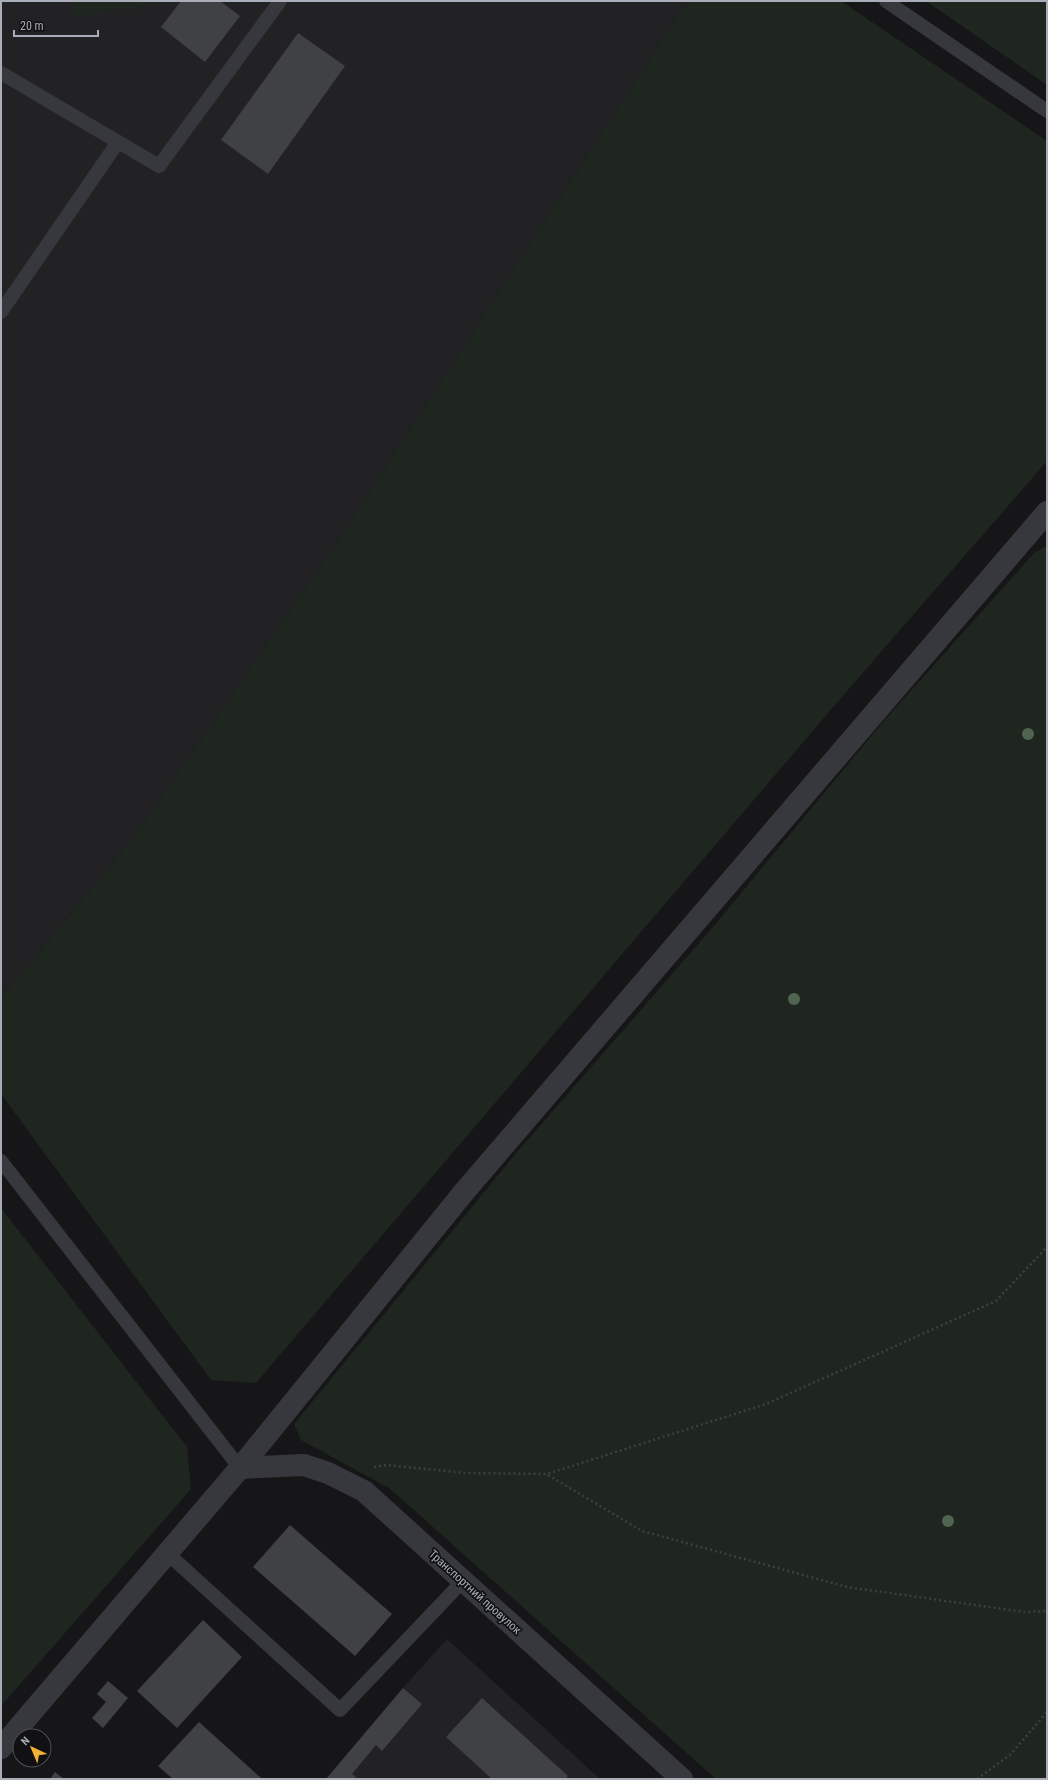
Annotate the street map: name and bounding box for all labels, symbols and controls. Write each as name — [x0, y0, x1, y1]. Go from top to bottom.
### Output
scale bar — [14, 12, 98, 38]
text: 20 m — [20, 19, 44, 33]
street label: Транспортний провулок — [426, 1547, 524, 1637]
north arrow — [12, 1728, 52, 1768]
text: N — [18, 1734, 33, 1748]

